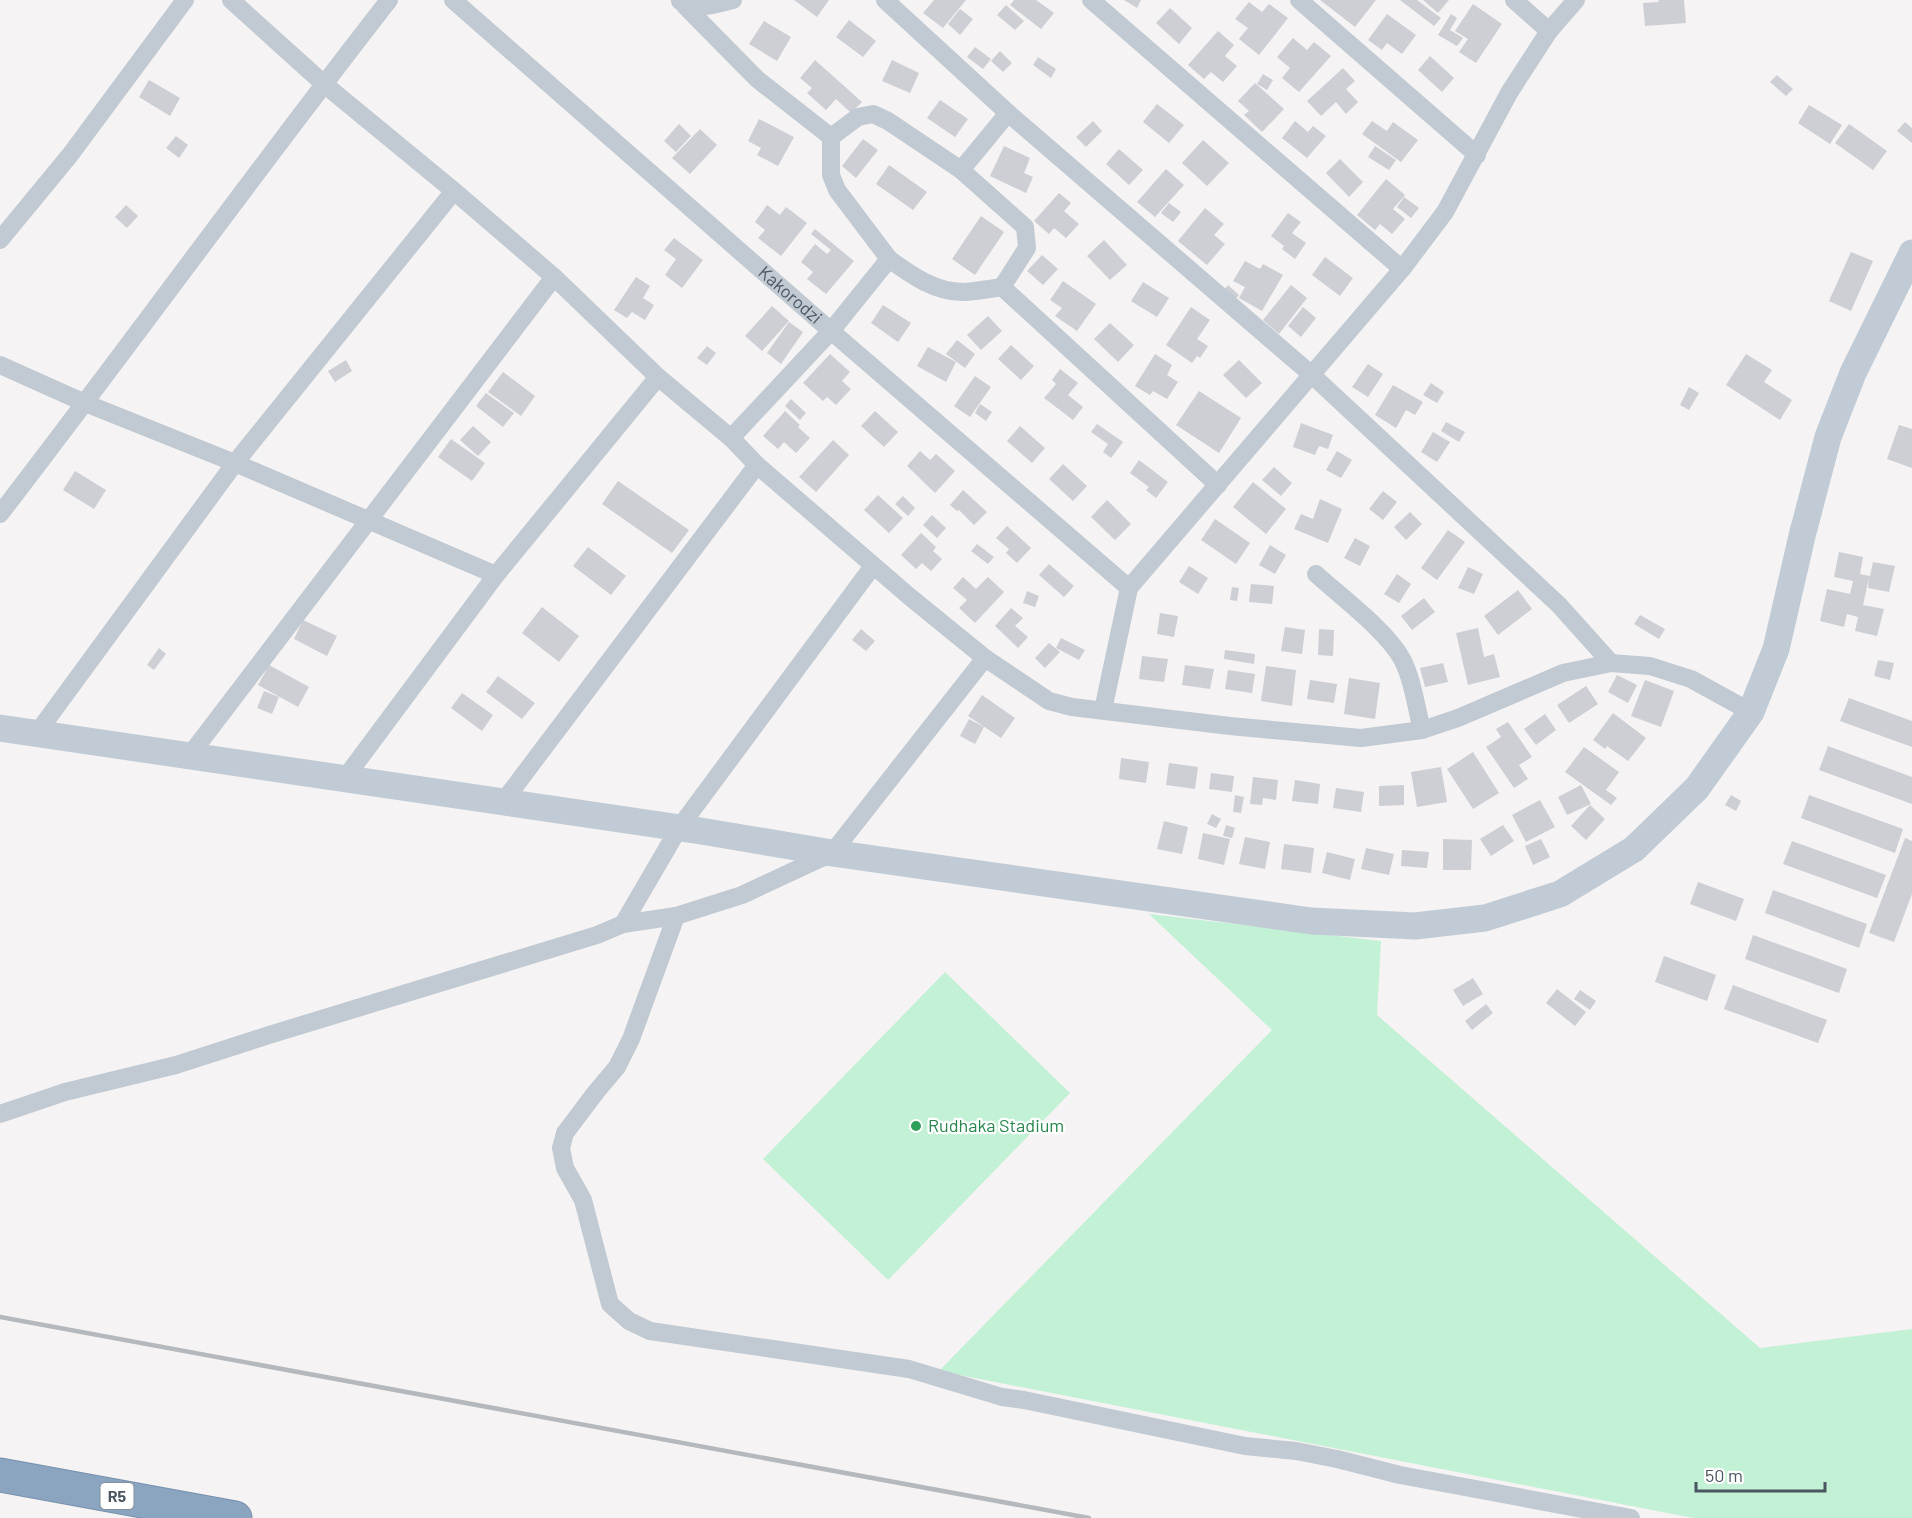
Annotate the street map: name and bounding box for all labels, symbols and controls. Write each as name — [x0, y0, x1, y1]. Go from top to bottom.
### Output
street label: Kakorodzi — [754, 261, 827, 328]
place label: Rudhaka Stadium — [928, 1114, 1064, 1136]
marker: Rudhaka Stadium — [909, 1119, 923, 1133]
scale bar — [1696, 1455, 1825, 1493]
text: 50 m — [1705, 1464, 1743, 1486]
road number: R5 — [100, 1483, 134, 1509]

